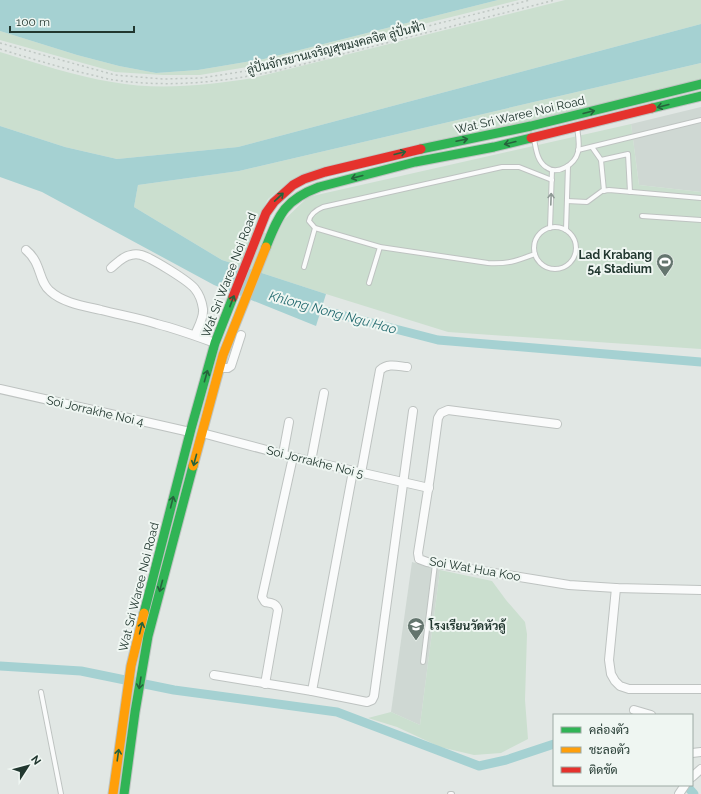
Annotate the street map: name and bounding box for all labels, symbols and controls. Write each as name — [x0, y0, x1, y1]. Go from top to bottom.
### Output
scale bar — [10, 8, 134, 34]
text: 100 m — [16, 15, 50, 29]
street label: ลู่ปั่นจักรยานเจริญสุขมงคลจิต ลู่ปั่นฟ้า — [244, 16, 427, 79]
street label: Wat Sri Waree Noi Road — [454, 93, 586, 137]
one-way arrow — [657, 102, 670, 110]
one-way arrow — [582, 107, 595, 115]
one-way arrow — [455, 136, 468, 144]
one-way arrow — [503, 140, 516, 148]
one-way arrow — [393, 149, 406, 157]
one-way arrow — [350, 174, 363, 182]
one-way arrow — [274, 192, 284, 201]
one-way arrow — [548, 193, 555, 206]
street label: Wat Sri Waree Noi Road — [199, 211, 259, 339]
place label: Lad Krabang 54 Stadium — [579, 248, 652, 276]
sports icon: Lad Krabang 54 Stadium — [655, 252, 675, 277]
water label: Khlong Nong Ngu Hao — [267, 288, 398, 337]
one-way arrow — [228, 295, 236, 307]
one-way arrow — [203, 370, 210, 383]
street label: Soi Jorrakhe Noi 4 — [45, 393, 145, 429]
street label: Soi Jorrakhe Noi 5 — [265, 443, 365, 481]
one-way arrow — [191, 453, 198, 466]
one-way arrow — [169, 496, 177, 509]
street label: Wat Sri Waree Noi Road — [116, 521, 162, 653]
street label: Soi Wat Hua Koo — [428, 554, 522, 584]
one-way arrow — [157, 579, 164, 592]
school or university icon: โรงเรียนวัดหัวคู้ — [406, 616, 426, 641]
place label: โรงเรียนวัดหัวคู้ — [428, 618, 507, 634]
one-way arrow — [137, 622, 145, 635]
one-way arrow — [136, 676, 144, 689]
legend — [553, 714, 693, 786]
text: คล่องตัว — [589, 723, 629, 737]
text: ชะลอตัว — [589, 743, 630, 757]
north arrow — [8, 746, 48, 786]
one-way arrow — [114, 749, 122, 762]
text: N — [28, 753, 43, 768]
text: ติดขัด — [589, 763, 618, 777]

